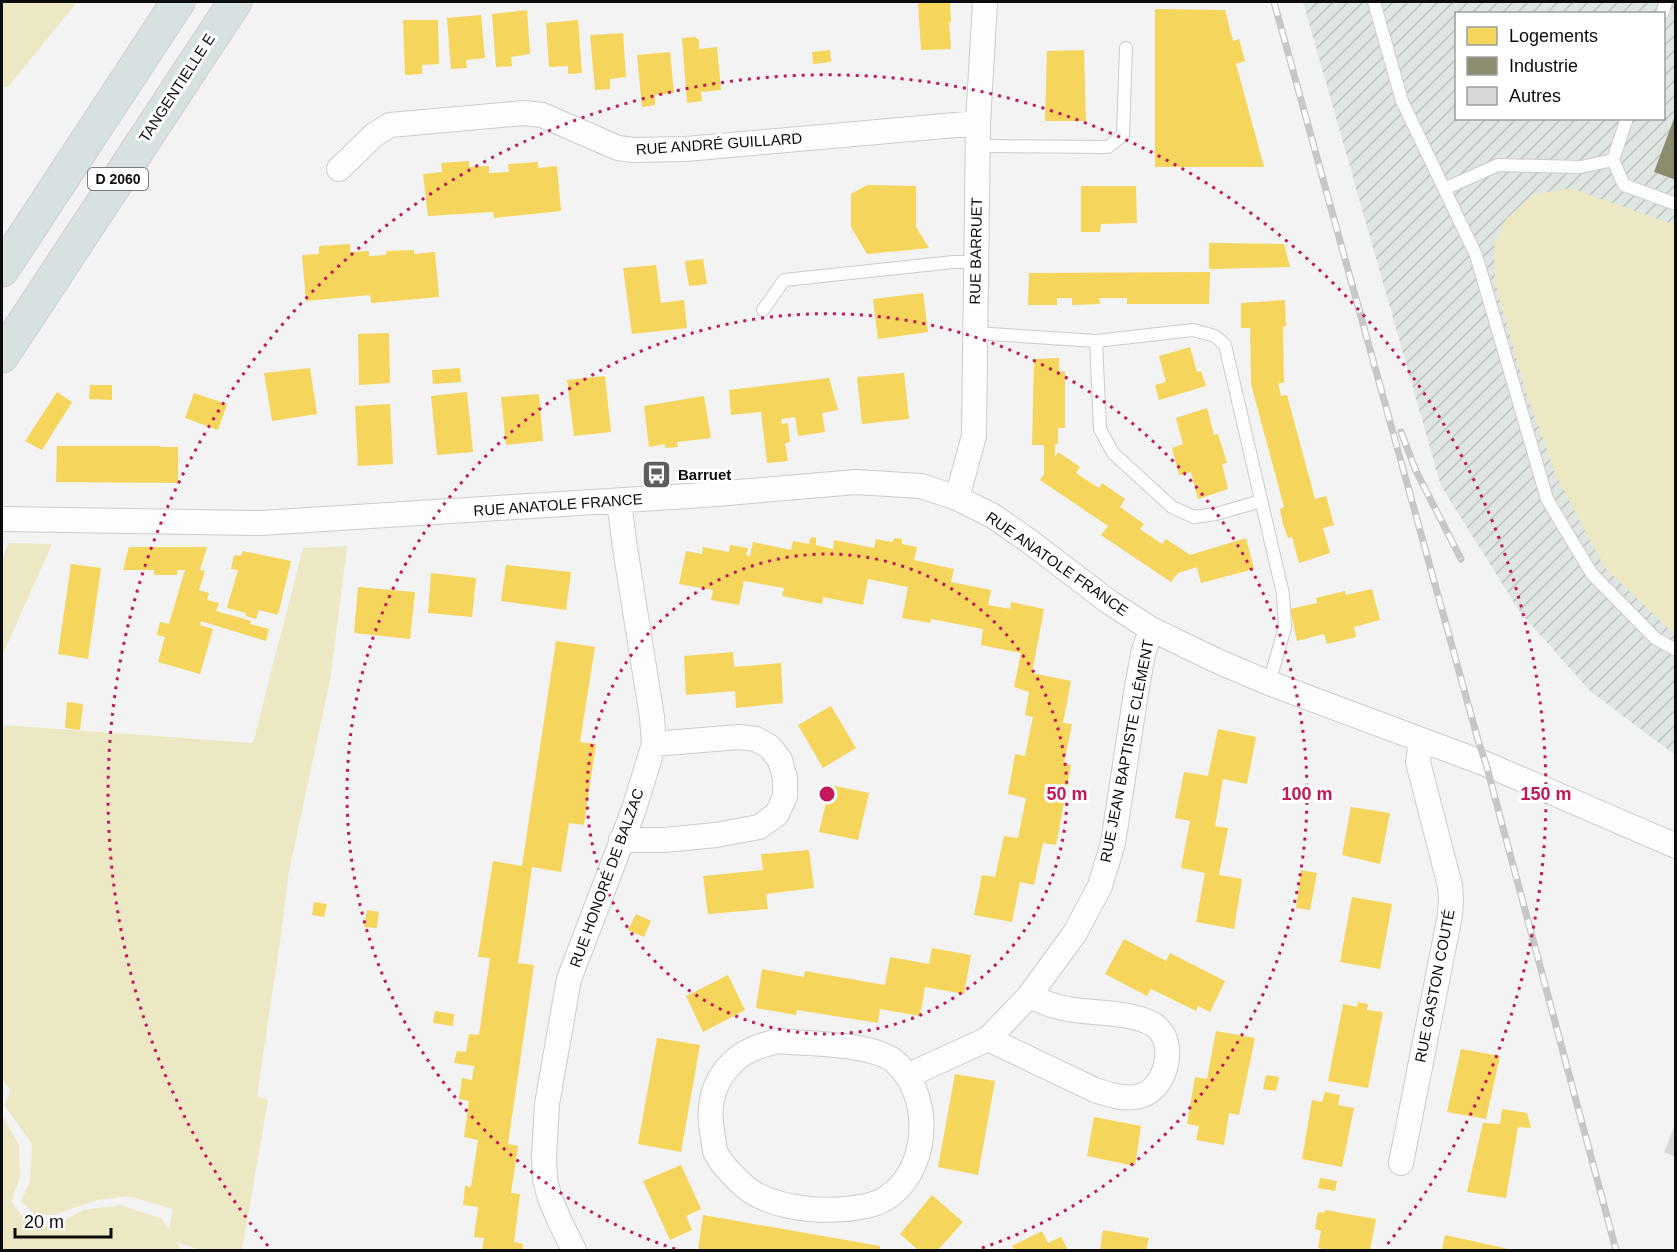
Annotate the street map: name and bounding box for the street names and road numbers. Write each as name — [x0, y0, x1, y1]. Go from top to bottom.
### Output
street label: TANGENTIELLE E — [135, 30, 218, 145]
street label: RUE ANDRÉ GUILLARD — [635, 129, 803, 158]
road number: D 2060 — [88, 168, 148, 190]
street label: RUE BARRUET — [966, 197, 985, 305]
street label: RUE ANATOLE FRANCE — [473, 490, 643, 519]
street label: RUE ANATOLE FRANCE — [983, 508, 1132, 619]
street label: RUE JEAN BAPTISTE CLÉMENT — [1097, 638, 1156, 864]
street label: RUE HONORÉ DE BALZAC — [566, 786, 647, 970]
street label: RUE GASTON COUTÉ — [1411, 908, 1458, 1064]

